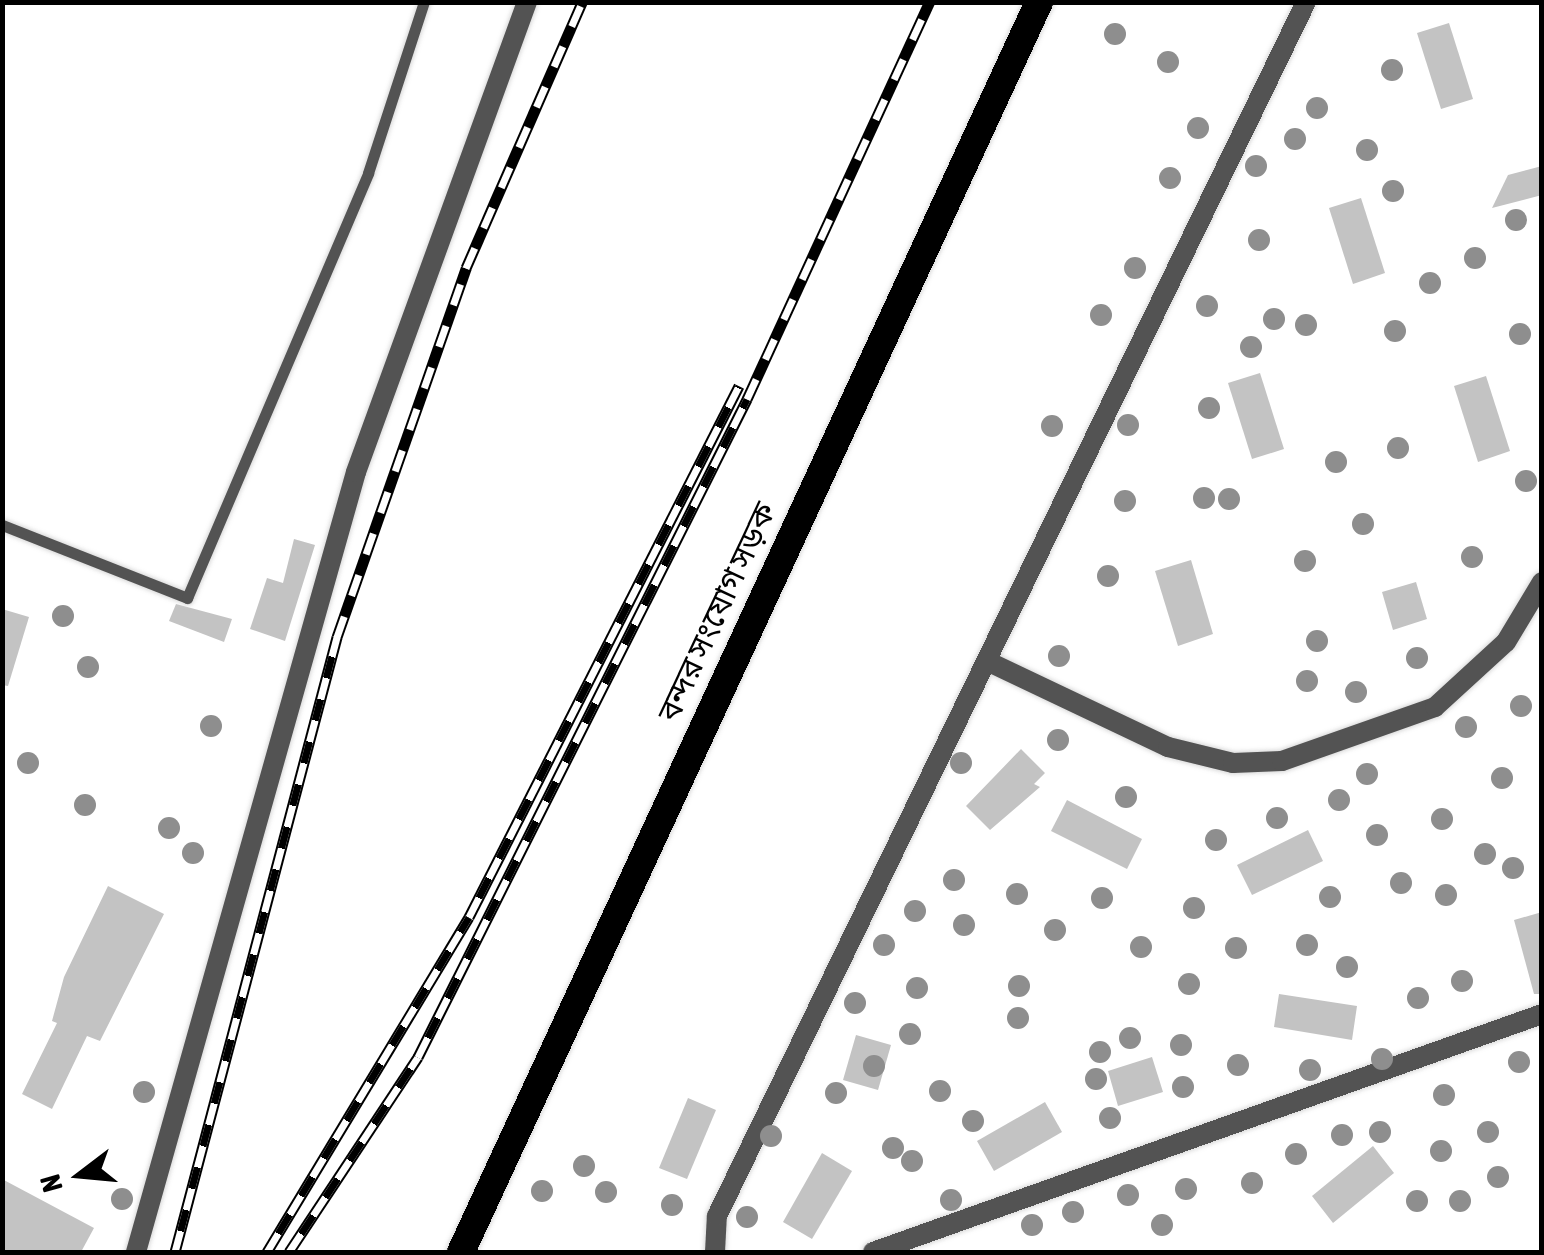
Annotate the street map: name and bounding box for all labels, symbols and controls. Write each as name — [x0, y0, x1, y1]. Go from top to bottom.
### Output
street label: বন্দর সংযোগ সড়ক — [649, 496, 785, 728]
north arrow — [30, 1125, 130, 1225]
text: N — [34, 1171, 69, 1196]

